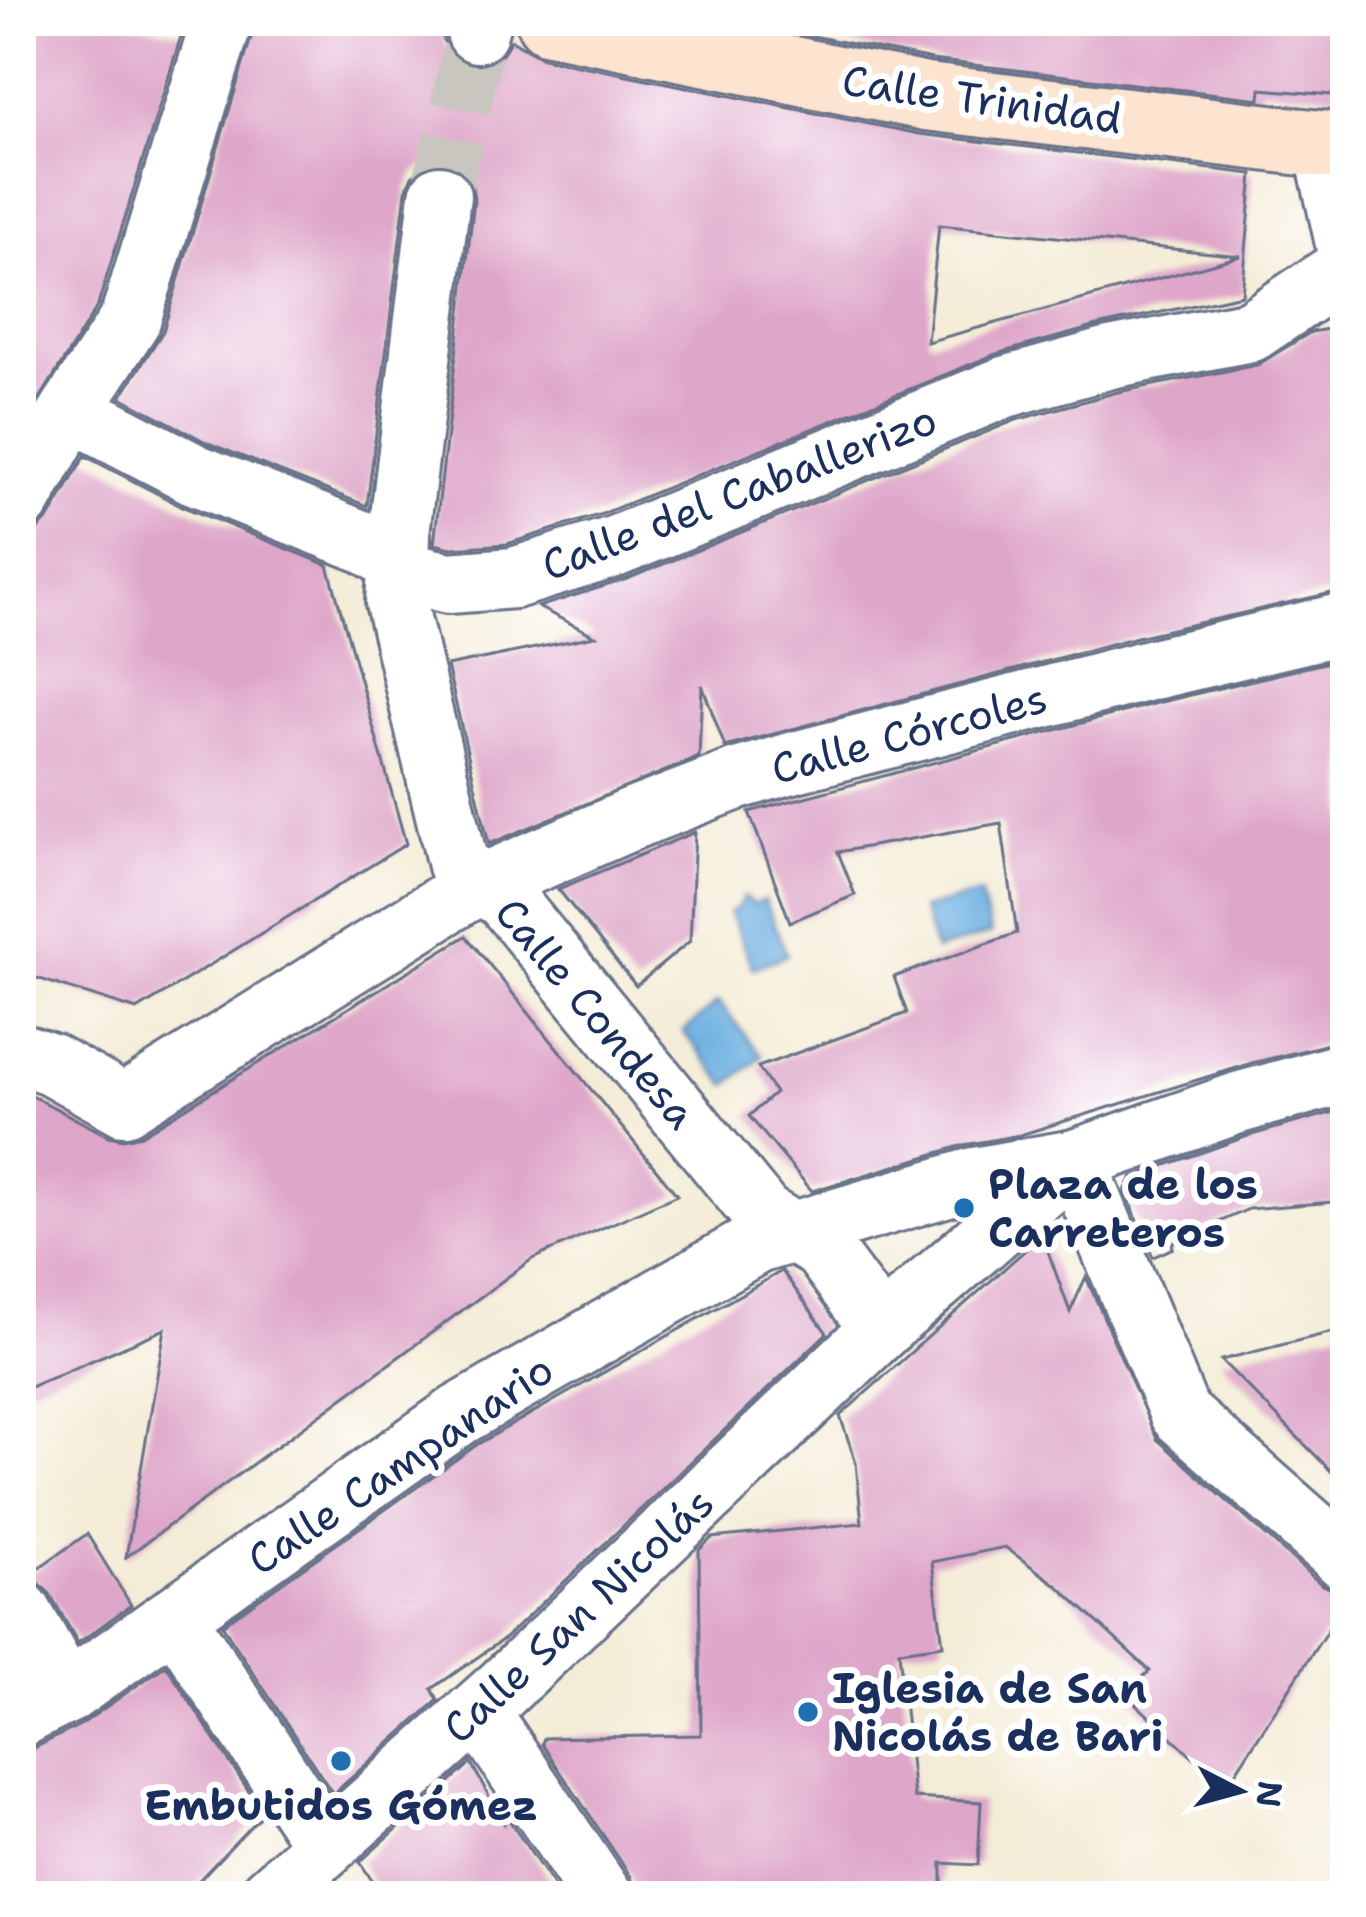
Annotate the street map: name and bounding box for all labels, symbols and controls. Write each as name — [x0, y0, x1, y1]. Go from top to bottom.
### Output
street label: Calle Trinidad — [839, 52, 1125, 146]
street label: Calle del Caballerizo — [533, 391, 945, 593]
street label: Calle Córcoles — [765, 669, 1053, 797]
street label: Calle Condesa — [483, 886, 709, 1140]
place label: Plaza de los Carreteros — [988, 1156, 1258, 1260]
marker: Plaza de los Carreteros — [951, 1195, 977, 1221]
street label: Calle Campanario — [236, 1341, 564, 1587]
street label: Calle San Nicolás — [430, 1475, 726, 1755]
place label: Iglesia de San Nicolás de Bari — [832, 1660, 1163, 1764]
marker: Iglesia de San Nicolás de Bari — [795, 1699, 821, 1725]
north arrow — [1180, 1731, 1300, 1851]
marker: Embutidos Gómez — [328, 1748, 354, 1774]
place label: Embutidos Gómez — [144, 1777, 538, 1833]
text: N — [1246, 1779, 1293, 1809]

